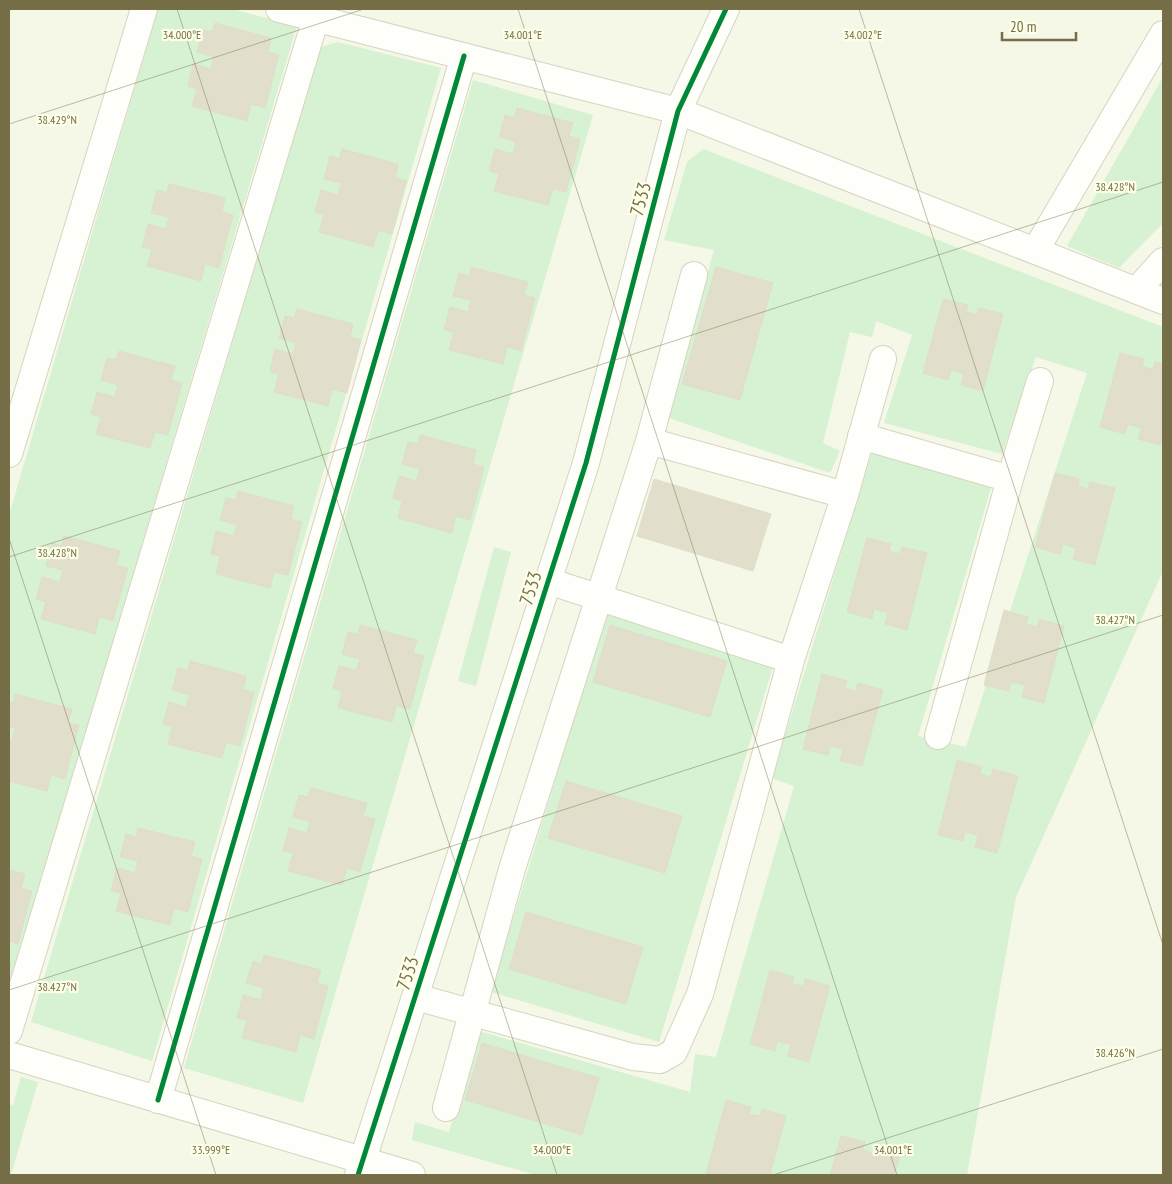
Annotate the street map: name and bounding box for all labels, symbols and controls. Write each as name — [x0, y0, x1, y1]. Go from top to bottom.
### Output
scale bar — [1002, 10, 1076, 42]
text: 20 m — [1010, 17, 1036, 36]
text: 34.000°E — [163, 27, 201, 42]
text: 34.001°E — [504, 27, 542, 42]
text: 34.002°E — [844, 27, 882, 42]
text: 38.429°N — [37, 112, 77, 127]
street label: 7533 — [624, 179, 656, 219]
text: 38.428°N — [1095, 179, 1135, 194]
text: 38.428°N — [37, 545, 77, 560]
street label: 7533 — [513, 568, 547, 608]
text: 38.427°N — [1095, 612, 1135, 627]
street label: 7533 — [390, 953, 424, 993]
text: 38.427°N — [37, 979, 77, 994]
text: 38.426°N — [1095, 1045, 1135, 1060]
text: 33.999°E — [192, 1142, 230, 1157]
text: 34.000°E — [533, 1142, 571, 1157]
text: 34.001°E — [874, 1142, 912, 1157]

